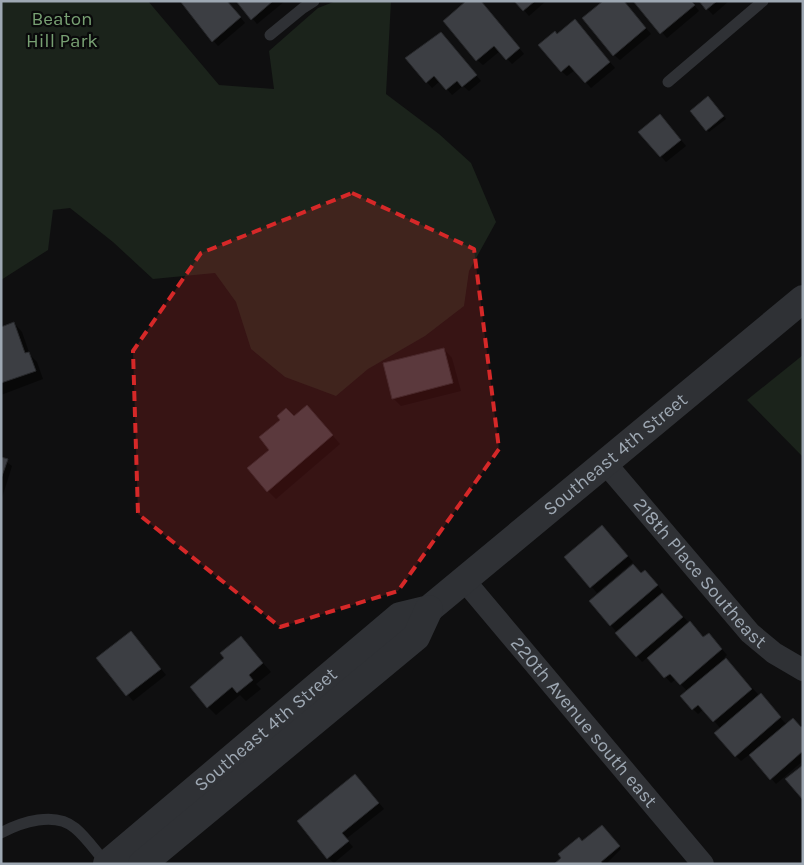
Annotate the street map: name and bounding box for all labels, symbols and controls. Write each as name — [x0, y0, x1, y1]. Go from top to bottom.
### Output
park label: Beaton Hill Park — [26, 8, 98, 52]
street label: Southeast 4th Street — [539, 388, 692, 520]
street label: 218th Place Southeast — [629, 493, 771, 653]
street label: 220th Avenue south east — [506, 633, 662, 812]
street label: Southeast 4th Street — [190, 663, 342, 796]

